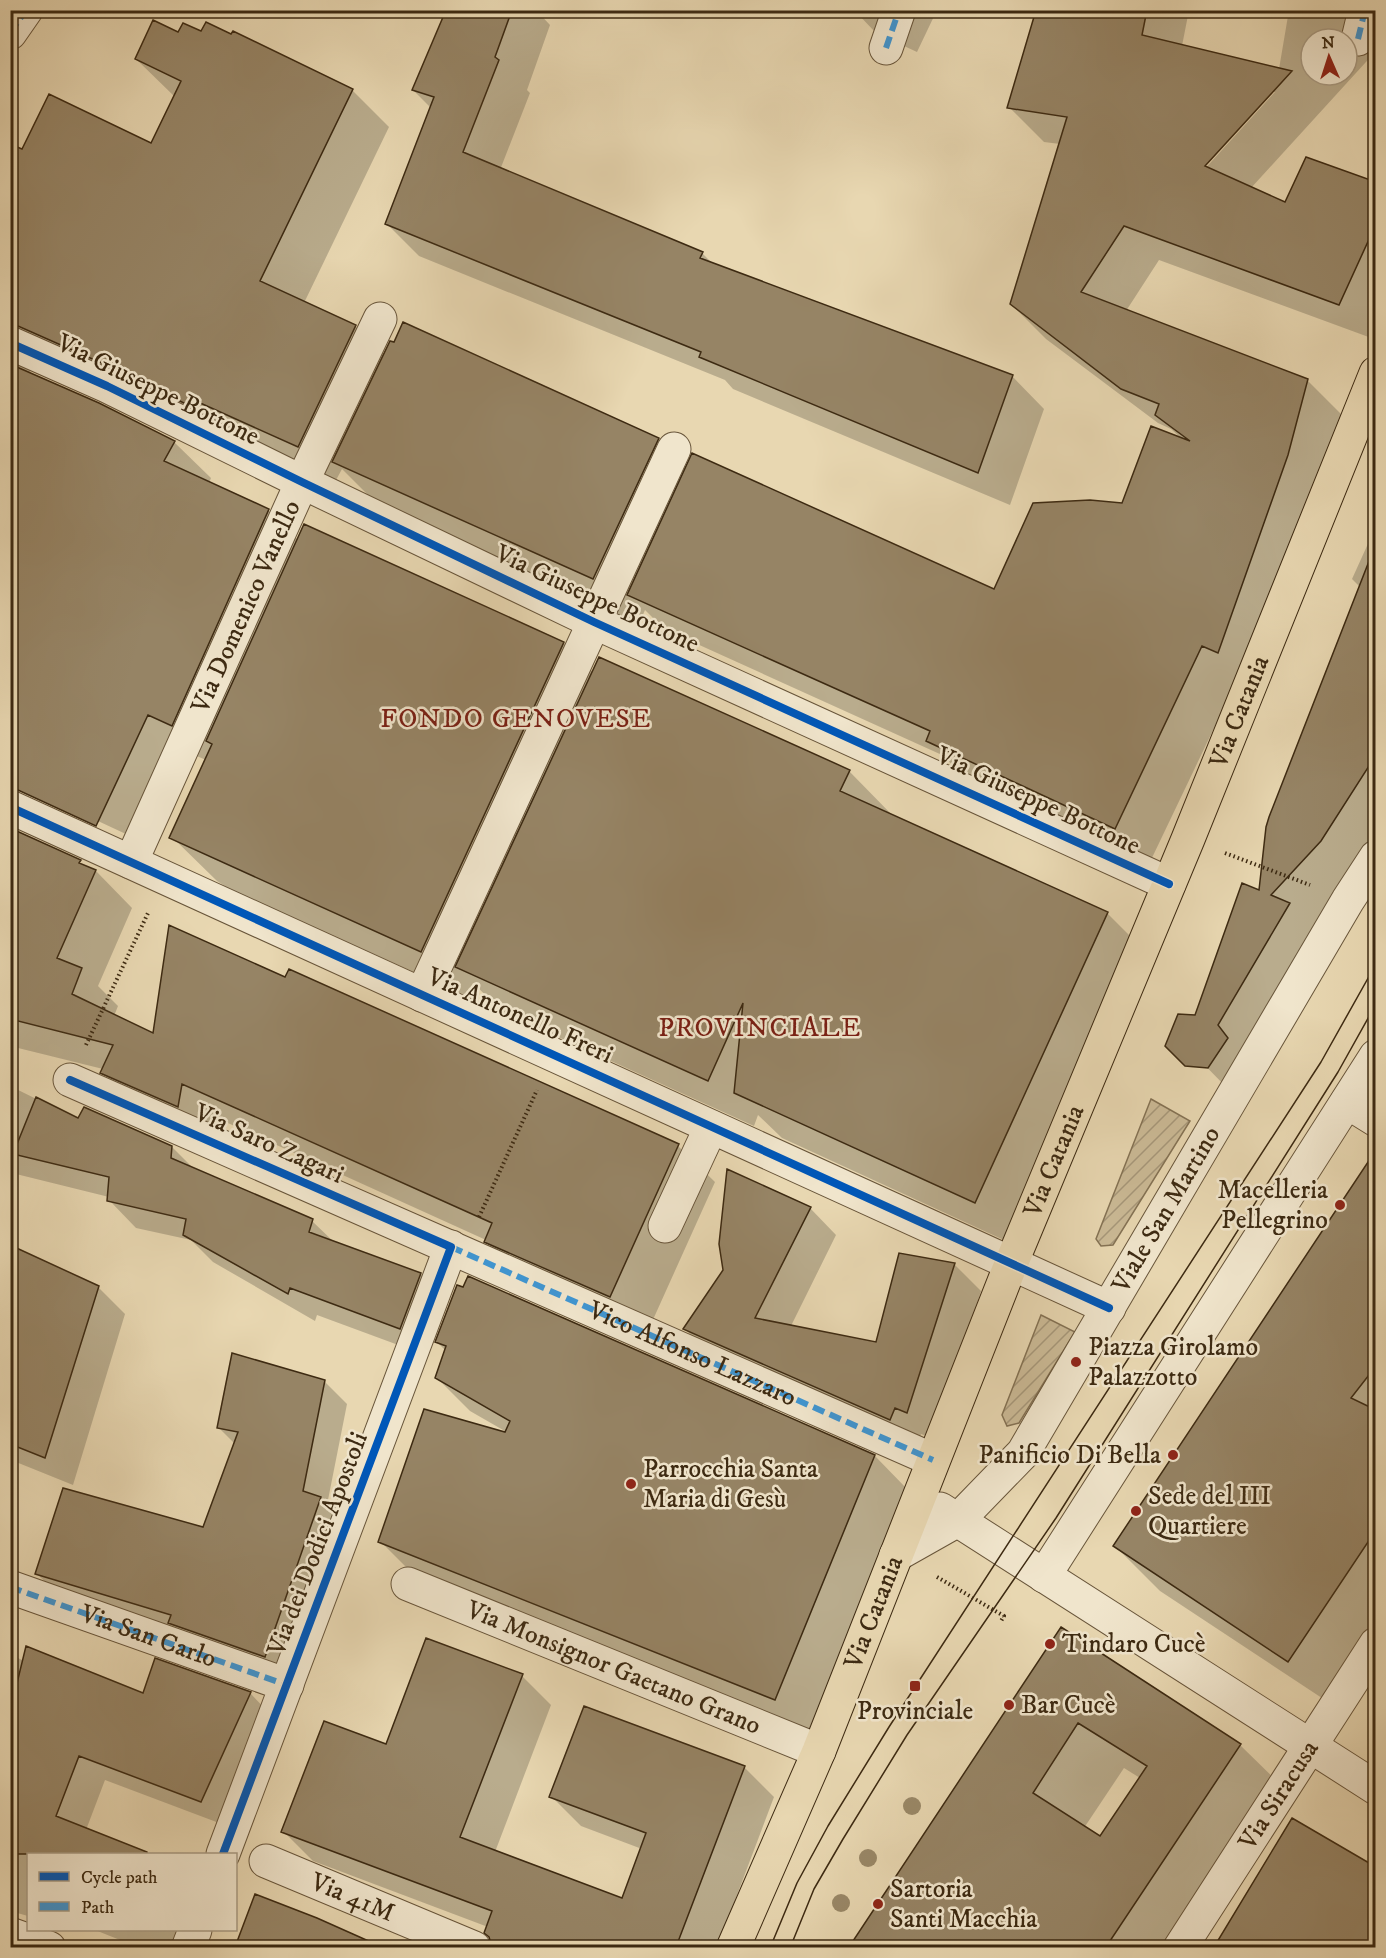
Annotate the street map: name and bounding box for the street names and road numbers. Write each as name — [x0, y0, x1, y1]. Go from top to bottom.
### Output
street label: Via Giuseppe Bottone — [50, 326, 265, 453]
street label: Via Domenico Vanello — [183, 495, 308, 719]
street label: Via Giuseppe Bottone — [489, 537, 704, 661]
street label: Via Catania — [1201, 651, 1277, 774]
street label: Via Giuseppe Bottone — [930, 739, 1145, 863]
street label: Via Antonello Freri — [421, 960, 618, 1072]
street label: Via Saro Zagari — [188, 1096, 349, 1192]
street label: Via Catania — [1015, 1100, 1092, 1223]
street label: Viale San Martino — [1104, 1120, 1228, 1300]
street label: Vico Alfonso Lazzaro — [582, 1293, 802, 1414]
street label: Via dei Dodici Apostoli — [260, 1427, 376, 1662]
street label: Via Catania — [836, 1551, 911, 1675]
street label: Via Monsignor Gaetano Grano — [461, 1593, 766, 1742]
street label: Via San Carlo — [75, 1597, 221, 1675]
street label: Via Siracusa — [1231, 1734, 1326, 1857]
street label: Via 41M — [305, 1865, 400, 1929]

